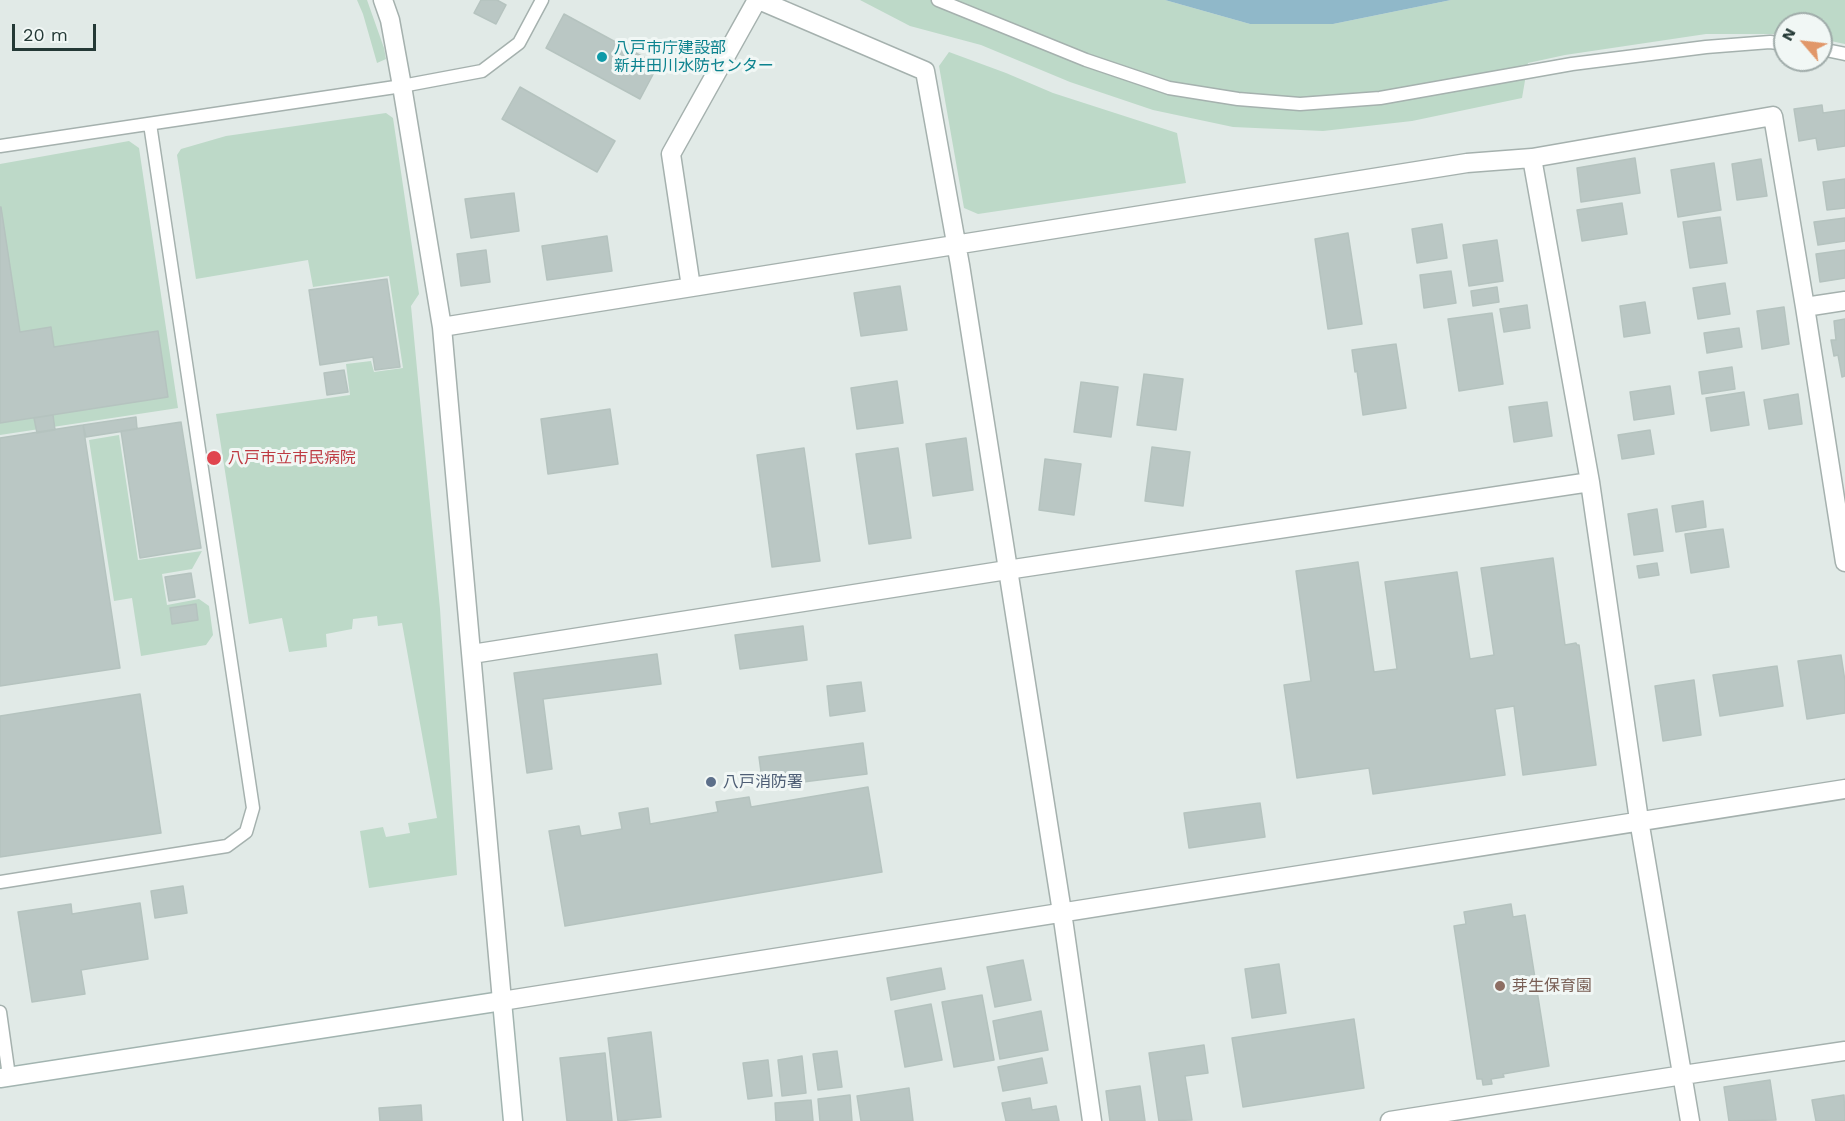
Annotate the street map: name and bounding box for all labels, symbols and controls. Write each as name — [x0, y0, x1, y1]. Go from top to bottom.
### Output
scale bar — [15, 12, 99, 50]
north arrow — [1773, 12, 1833, 72]
text: 20 m — [23, 24, 68, 45]
text: N — [1777, 25, 1800, 44]
place label: 八戸市庁建設部 新井田川水防センター — [614, 38, 774, 76]
marker: 八戸市庁建設部 新井田川水防センター — [595, 50, 609, 64]
place label: 八戸市立市民病院 — [228, 448, 356, 468]
marker: 八戸市立市民病院 — [205, 449, 223, 467]
place label: 八戸消防署 — [723, 772, 803, 792]
marker: 八戸消防署 — [704, 775, 718, 789]
place label: 芽生保育園 — [1512, 976, 1592, 996]
marker: 芽生保育園 — [1493, 979, 1507, 993]

